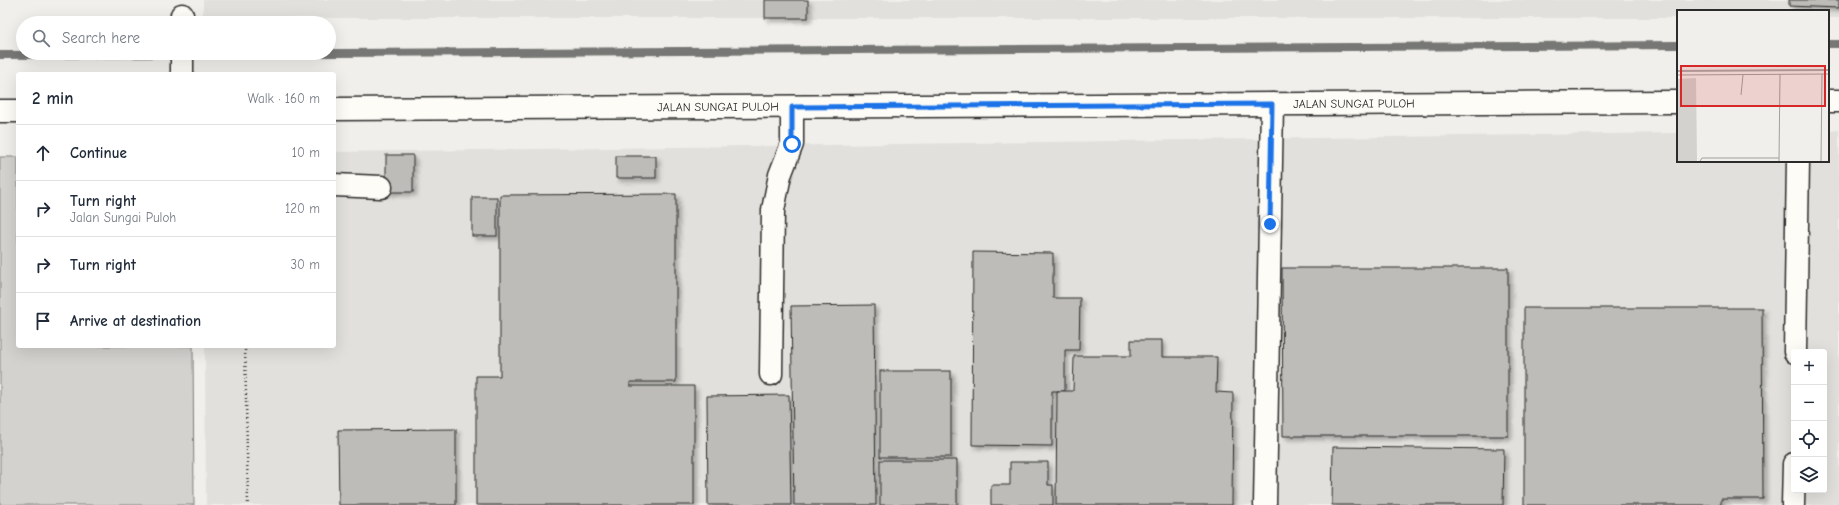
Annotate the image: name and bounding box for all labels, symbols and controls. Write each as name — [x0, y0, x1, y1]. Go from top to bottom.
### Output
inset map — [1677, 10, 1829, 162]
search box — [16, 16, 336, 60]
icon: search — [30, 27, 52, 49]
text: Search here — [62, 29, 140, 47]
text: 2 min — [32, 89, 73, 108]
text: Walk · 160 m — [248, 91, 320, 106]
street label: JALAN SUNGAI PULOH — [1293, 96, 1415, 111]
street label: JALAN SUNGAI PULOH — [657, 100, 779, 114]
route start — [783, 135, 801, 153]
icon: ahead — [32, 142, 54, 164]
text: Continue — [70, 144, 127, 162]
text: 10 m — [292, 145, 320, 160]
text: Turn right — [70, 192, 136, 210]
icon: right — [32, 198, 54, 220]
text: 120 m — [285, 201, 320, 216]
text: Jalan Sungai Puloh — [70, 210, 176, 225]
route end — [1261, 215, 1279, 233]
icon: right — [32, 254, 54, 276]
text: Turn right — [70, 256, 136, 274]
text: 30 m — [290, 257, 320, 272]
icon: arrive — [32, 310, 54, 332]
text: Arrive at destination — [70, 312, 201, 330]
map controls — [1791, 349, 1827, 493]
button: + — [1791, 349, 1827, 385]
button: − — [1791, 385, 1827, 421]
button: locate — [1791, 421, 1827, 457]
button: layers — [1791, 457, 1827, 493]

